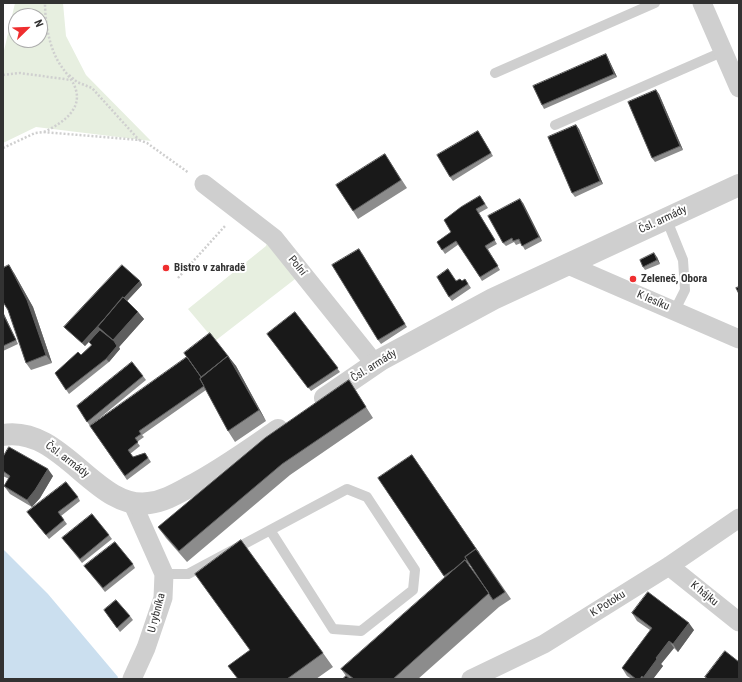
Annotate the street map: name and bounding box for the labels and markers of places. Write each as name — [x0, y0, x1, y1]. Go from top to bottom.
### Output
place label: Bistro v zahradě — [174, 261, 245, 275]
marker: Bistro v zahradě — [161, 263, 171, 273]
place label: Zeleneč, Obora — [641, 272, 707, 286]
marker: Zeleneč, Obora — [628, 274, 638, 284]

